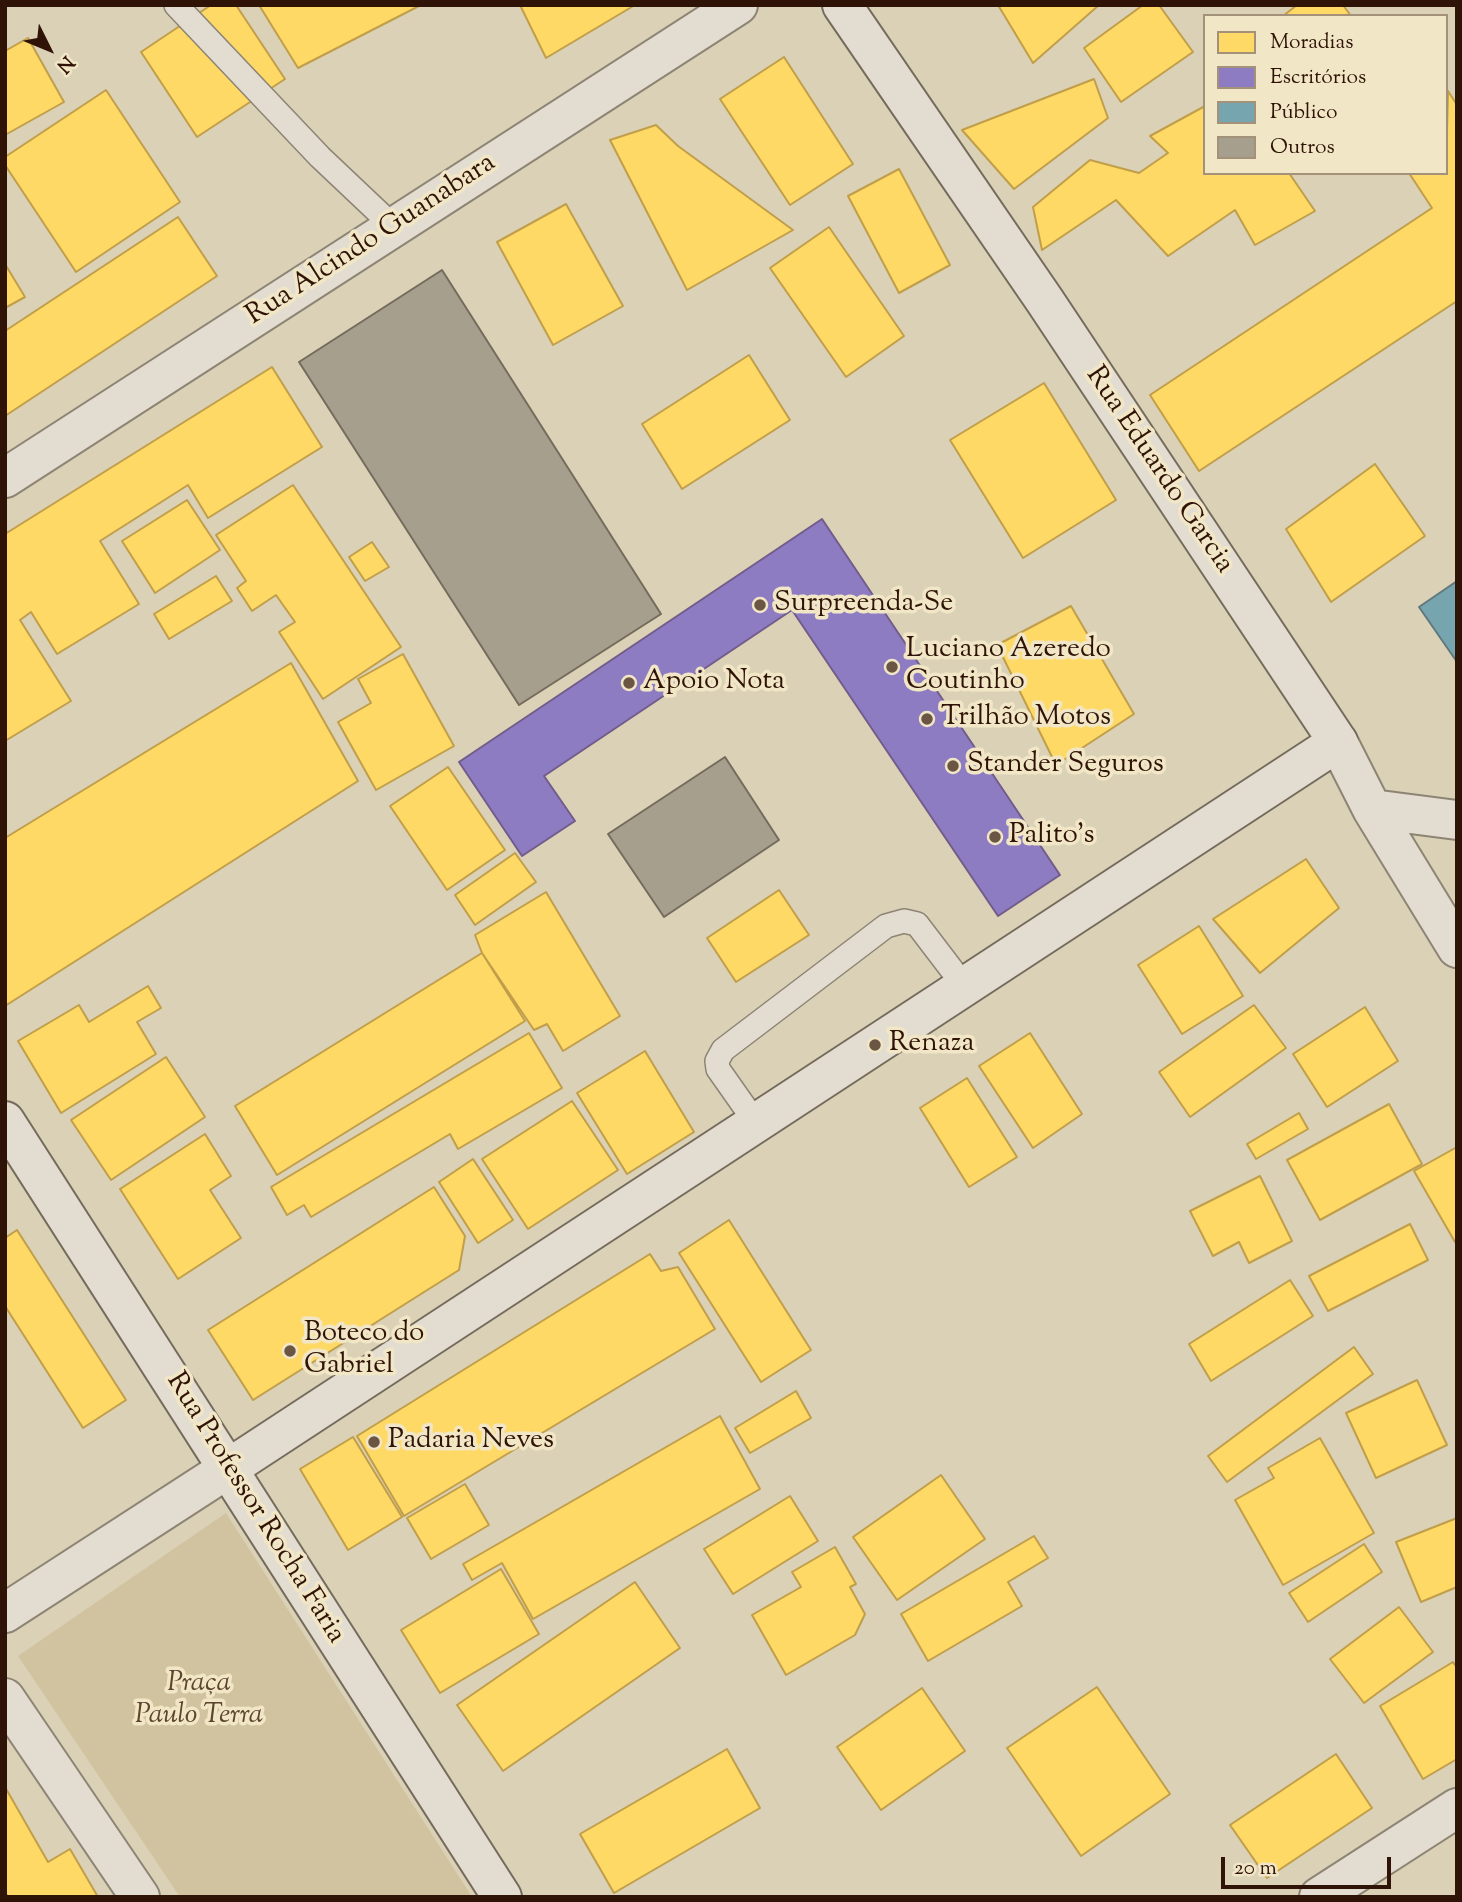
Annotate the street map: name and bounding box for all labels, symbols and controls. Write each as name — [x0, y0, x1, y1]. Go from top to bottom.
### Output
north arrow — [14, 14, 84, 84]
legend — [1203, 14, 1448, 175]
text: Moradias — [1270, 28, 1354, 58]
text: N — [50, 49, 80, 78]
text: Escritórios — [1270, 63, 1366, 93]
text: Público — [1270, 98, 1338, 128]
text: Outros — [1270, 133, 1335, 163]
street label: Rua Alcindo Guanabara — [241, 148, 503, 334]
street label: Rua Eduardo Garcia — [1076, 361, 1240, 581]
place label: Surpreenda-Se — [774, 588, 953, 622]
marker: Surpreenda-Se — [752, 597, 768, 613]
place label: Luciano Azeredo Coutinho — [906, 634, 1111, 700]
marker: Luciano Azeredo Coutinho — [884, 659, 900, 675]
place label: Apoio Nota — [643, 666, 785, 700]
marker: Apoio Nota — [621, 675, 637, 691]
place label: Trilhão Motos — [941, 702, 1111, 736]
marker: Trilhão Motos — [919, 711, 935, 727]
place label: Stander Seguros — [967, 749, 1164, 783]
marker: Stander Seguros — [945, 758, 961, 774]
place label: Palito's — [1009, 820, 1095, 854]
marker: Palito's — [987, 829, 1003, 845]
place label: Renaza — [889, 1028, 974, 1062]
marker: Renaza — [867, 1037, 883, 1053]
place label: Boteco do Gabriel — [304, 1318, 424, 1384]
marker: Boteco do Gabriel — [282, 1343, 298, 1359]
street label: Rua Professor Rocha Faria — [157, 1367, 351, 1651]
place label: Padaria Neves — [388, 1425, 554, 1459]
marker: Padaria Neves — [366, 1434, 382, 1450]
park label: Praça Paulo Terra — [135, 1668, 263, 1734]
scale bar — [1224, 1842, 1394, 1886]
text: 20 m — [1234, 1854, 1277, 1884]

